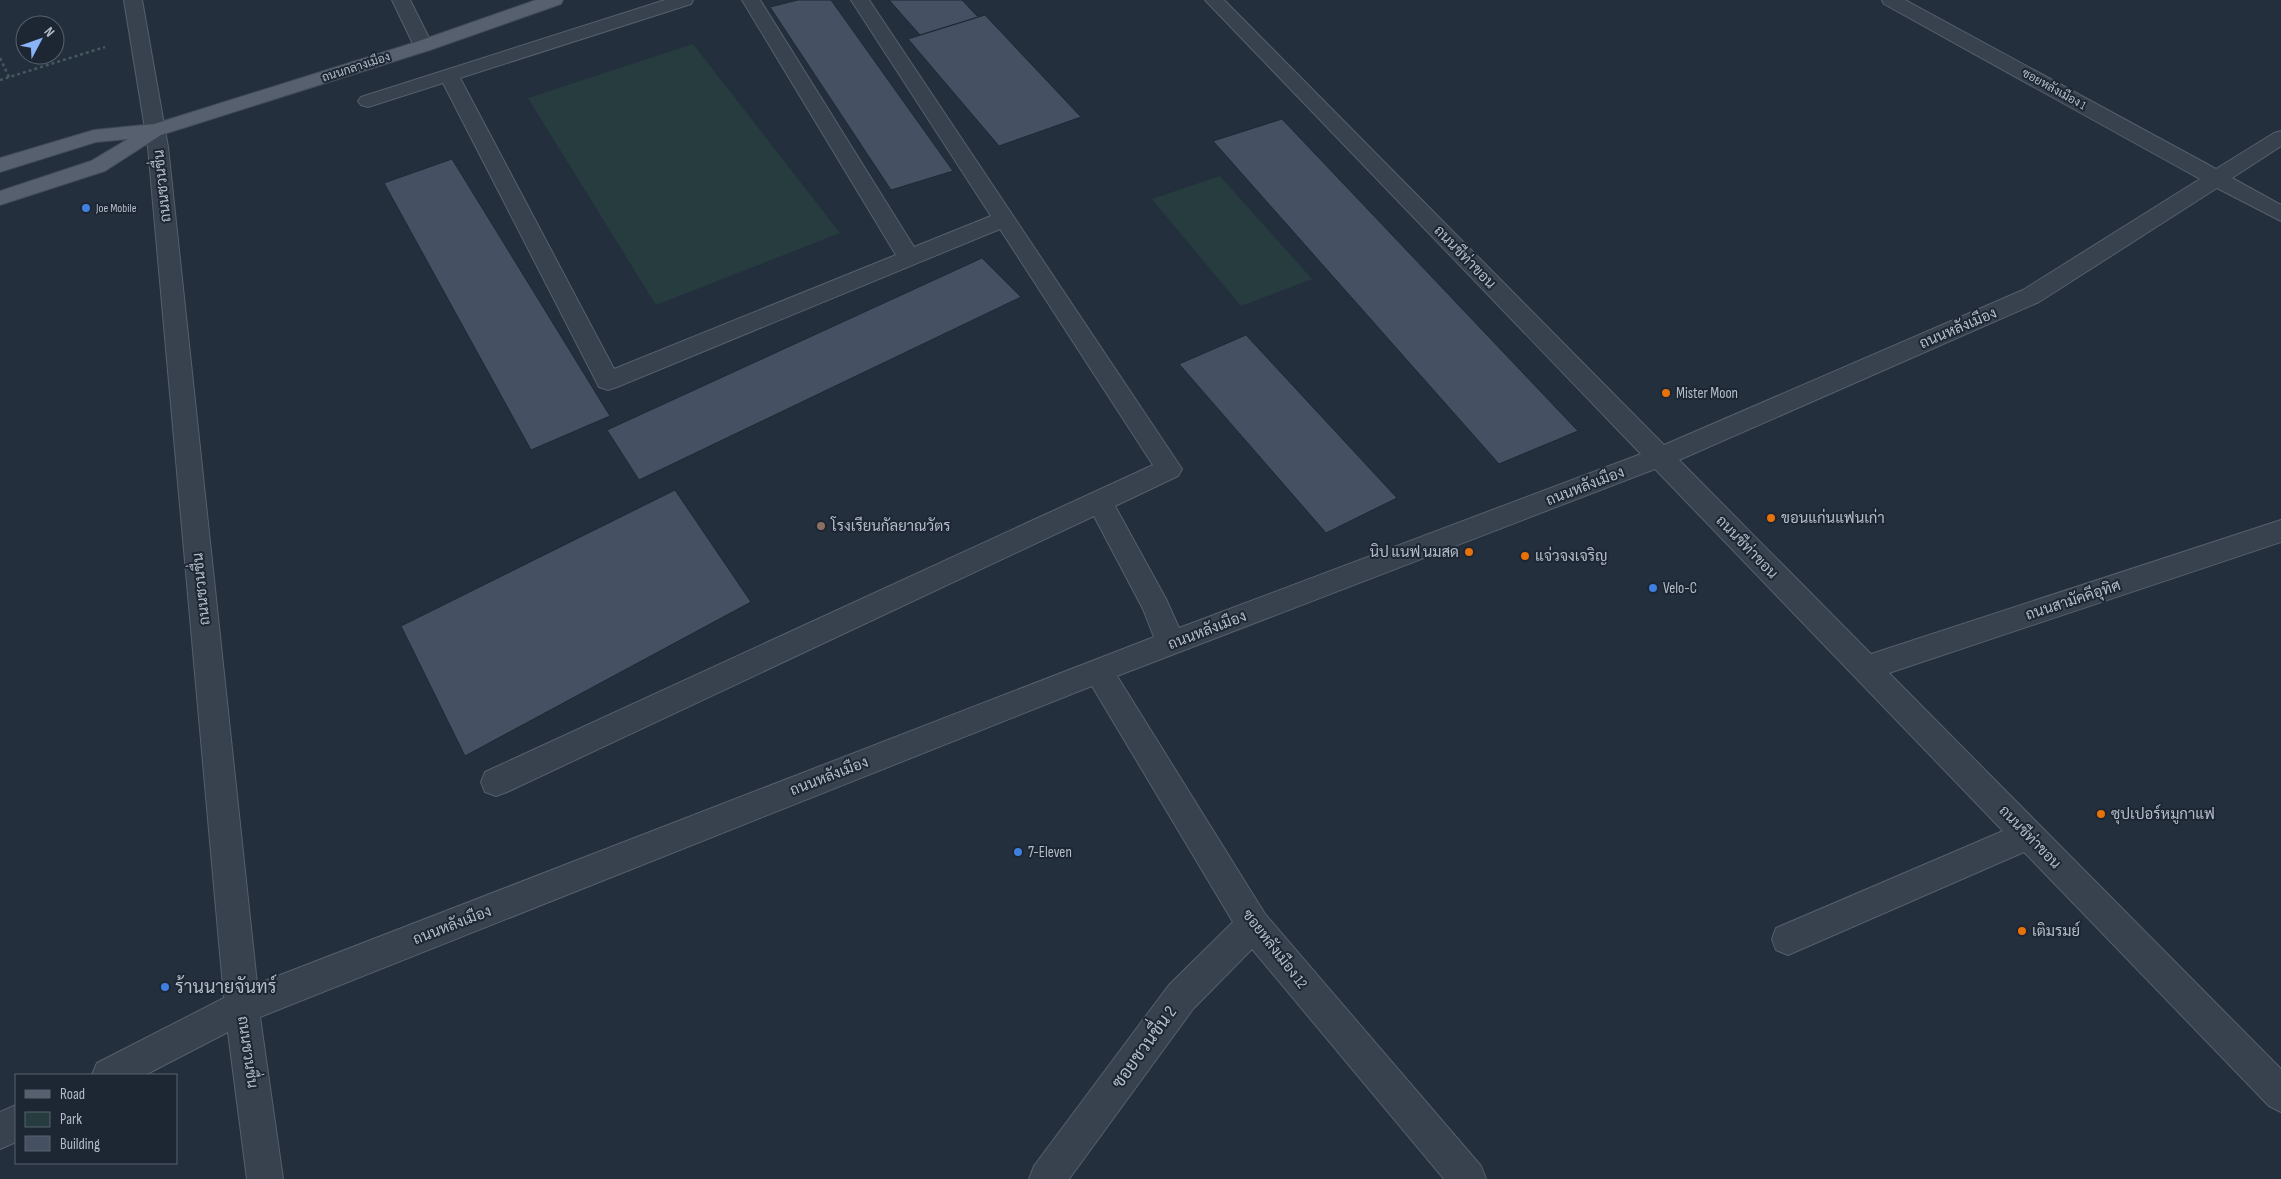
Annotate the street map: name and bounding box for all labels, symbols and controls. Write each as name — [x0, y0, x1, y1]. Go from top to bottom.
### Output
north arrow — [15, 15, 65, 65]
text: N — [41, 23, 58, 40]
street label: ถนนกลางเมือง — [320, 49, 392, 86]
street label: ซอยหลังเมือง 1 — [2019, 66, 2089, 114]
street label: ถนนชวนชื่น — [143, 149, 176, 224]
place label: Joe Mobile — [95, 201, 137, 216]
marker: Joe Mobile — [80, 202, 92, 214]
street label: ถนนชีท่าขอน — [1430, 221, 1500, 293]
street label: ถนนหลังเมือง — [1916, 303, 2000, 353]
place label: Mister Moon — [1676, 384, 1738, 403]
marker: Mister Moon — [1660, 387, 1672, 399]
street label: ถนนหลังเมือง — [1543, 462, 1627, 510]
place label: ขอนแก่นแฟนเก่า — [1781, 508, 1885, 528]
street label: ถนนชีท่าขอน — [1712, 511, 1782, 583]
marker: ขอนแก่นแฟนเก่า — [1765, 512, 1777, 524]
place label: โรงเรียนกัลยาณวัตร — [830, 516, 951, 536]
marker: โรงเรียนกัลยาณวัตร — [815, 520, 827, 532]
place label: นิป แนฟ นมสด — [1369, 543, 1459, 562]
marker: นิป แนฟ นมสด — [1463, 546, 1475, 558]
place label: แจ่วจงเจริญ — [1535, 546, 1608, 566]
marker: แจ่วจงเจริญ — [1519, 550, 1531, 562]
street label: ถนนชวนชื่น — [182, 552, 215, 627]
street label: ถนนสามัคคีอุทิศ — [2023, 575, 2123, 626]
place label: Velo-C — [1663, 579, 1697, 598]
marker: Velo-C — [1647, 582, 1659, 594]
street label: ถนนหลังเมือง — [1165, 606, 1249, 654]
street label: ถนนหลังเมือง — [787, 752, 871, 800]
street label: ถนนชีท่าขอน — [1995, 801, 2065, 873]
place label: ซุปเปอร์หมูกาแฟ — [2111, 804, 2215, 825]
marker: ซุปเปอร์หมูกาแฟ — [2095, 808, 2107, 820]
place label: 7-Eleven — [1028, 843, 1072, 862]
marker: 7-Eleven — [1012, 846, 1024, 858]
street label: ถนนหลังเมือง — [410, 901, 494, 949]
street label: ซอยหลังเมือง 12 — [1238, 905, 1312, 993]
place label: เติมรมย์ — [2032, 921, 2080, 941]
marker: เติมรมย์ — [2016, 925, 2028, 937]
place label: ร้านนายจันทร์ — [175, 974, 277, 998]
marker: ร้านนายจันทร์ — [159, 981, 171, 993]
street label: ซอยชวนชื่น 2 — [1103, 999, 1181, 1092]
street label: ถนนชวนชื่น — [233, 1014, 268, 1089]
legend — [15, 1074, 178, 1164]
text: Road — [60, 1085, 85, 1104]
text: Park — [60, 1110, 82, 1129]
text: Building — [60, 1135, 100, 1154]

